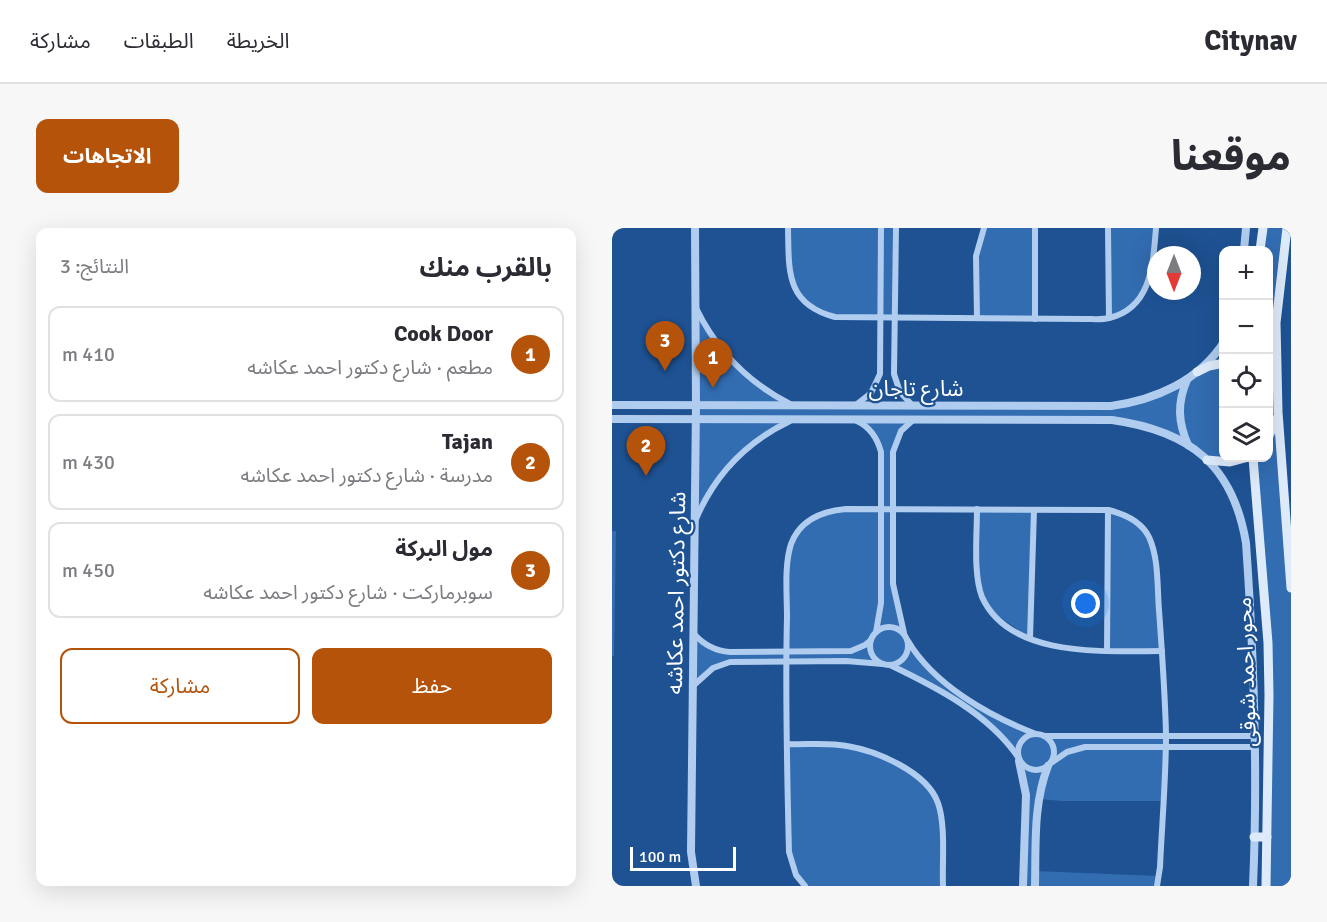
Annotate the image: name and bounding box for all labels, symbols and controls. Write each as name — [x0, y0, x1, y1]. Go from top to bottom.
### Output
text: Citynav — [1204, 24, 1297, 58]
text: مشاركة — [30, 28, 91, 54]
text: الطبقات — [124, 28, 194, 54]
text: الخريطة — [227, 28, 290, 54]
button: الاتجاهات — [36, 119, 179, 193]
text: موقعنا — [1171, 131, 1291, 182]
north arrow — [1147, 246, 1201, 300]
map controls — [1219, 246, 1273, 462]
button: + — [1219, 246, 1273, 300]
text: بالقرب منك — [420, 252, 552, 284]
text: النتائج: 3 — [60, 254, 129, 279]
button: − — [1219, 300, 1273, 354]
text: Cook Door — [394, 320, 493, 347]
pin: 3 — [646, 322, 684, 371]
pin: 1 — [694, 338, 732, 388]
text: 410 m — [62, 342, 115, 367]
text: 1 — [525, 342, 536, 367]
button: locate — [1219, 354, 1273, 408]
text: مطعم · شارع دكتور احمد عكاشه — [247, 355, 493, 380]
street label: شارع تاجان — [868, 375, 964, 405]
button: layers — [1219, 408, 1273, 462]
pin: 2 — [627, 426, 666, 476]
text: Tajan — [442, 428, 493, 455]
text: 430 m — [62, 450, 115, 475]
text: 2 — [525, 450, 536, 475]
text: مدرسة · شارع دكتور احمد عكاشه — [240, 463, 493, 488]
street label: شارع دكتور احمد عكاشه — [661, 491, 694, 695]
text: مول البركة — [395, 535, 493, 562]
text: 450 m — [62, 558, 115, 583]
text: 3 — [525, 558, 536, 583]
text: سوبرماركت · شارع دكتور احمد عكاشه — [203, 580, 493, 605]
your location — [1071, 589, 1100, 618]
street label: محور احمد شوقى — [1230, 597, 1262, 747]
button: مشاركة — [60, 648, 300, 724]
button: حفظ — [312, 648, 552, 724]
scale bar — [630, 844, 736, 872]
text: 100 m — [639, 847, 681, 867]

